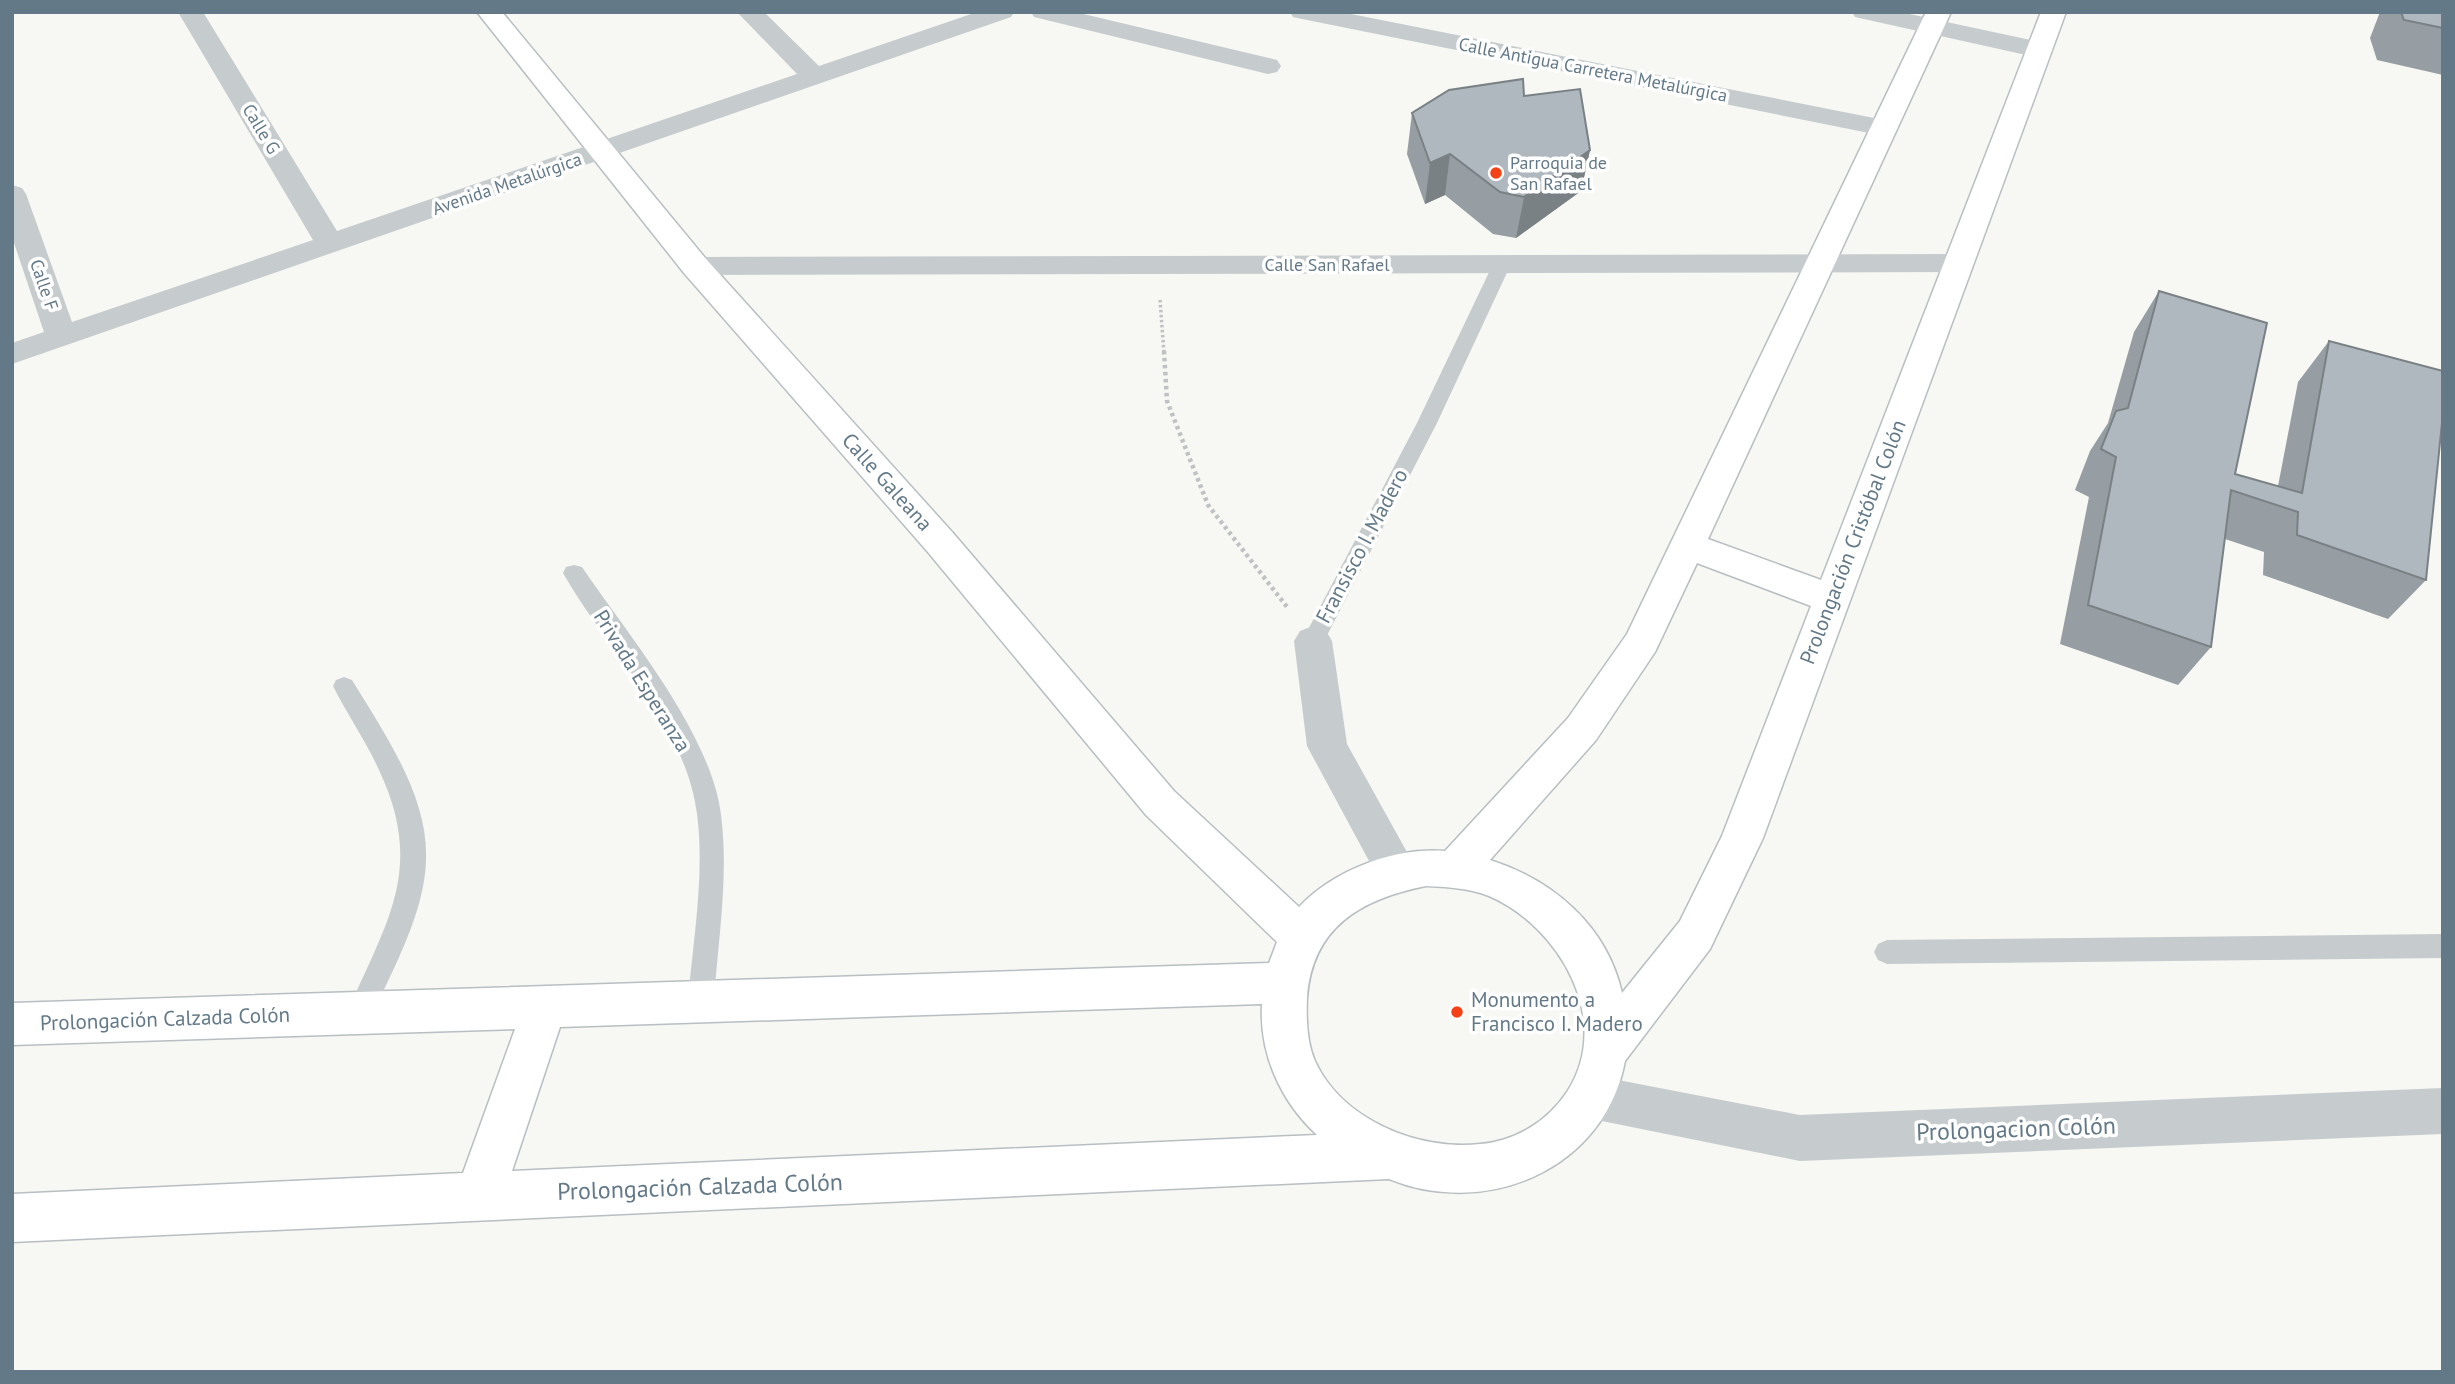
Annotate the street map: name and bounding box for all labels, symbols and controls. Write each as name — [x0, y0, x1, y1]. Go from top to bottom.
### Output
street label: Calle Antigua Carretera Metalúrgica — [1457, 32, 1729, 107]
street label: Calle G — [238, 100, 285, 158]
street label: Avenida Metalúrgica — [429, 147, 585, 220]
place label: Parroquia de San Rafael — [1510, 151, 1607, 195]
marker: Parroquia de San Rafael — [1488, 165, 1504, 181]
street label: Calle San Rafael — [1264, 253, 1390, 276]
street label: Calle F — [25, 256, 64, 313]
street label: Prolongación Cristóbal Colón — [1793, 416, 1912, 668]
street label: Calle Galeana — [836, 427, 939, 536]
street label: Fransisco I. Madero — [1309, 464, 1414, 628]
street label: Privada Esperanza — [588, 605, 697, 757]
place label: Monumento a Francisco I. Madero — [1471, 986, 1643, 1037]
street label: Prolongación Calzada Colón — [40, 1001, 290, 1036]
marker: Monumento a Francisco I. Madero — [1449, 1004, 1465, 1020]
street label: Prolongacion Colón — [1916, 1110, 2116, 1147]
street label: Prolongación Calzada Colón — [557, 1166, 843, 1207]

